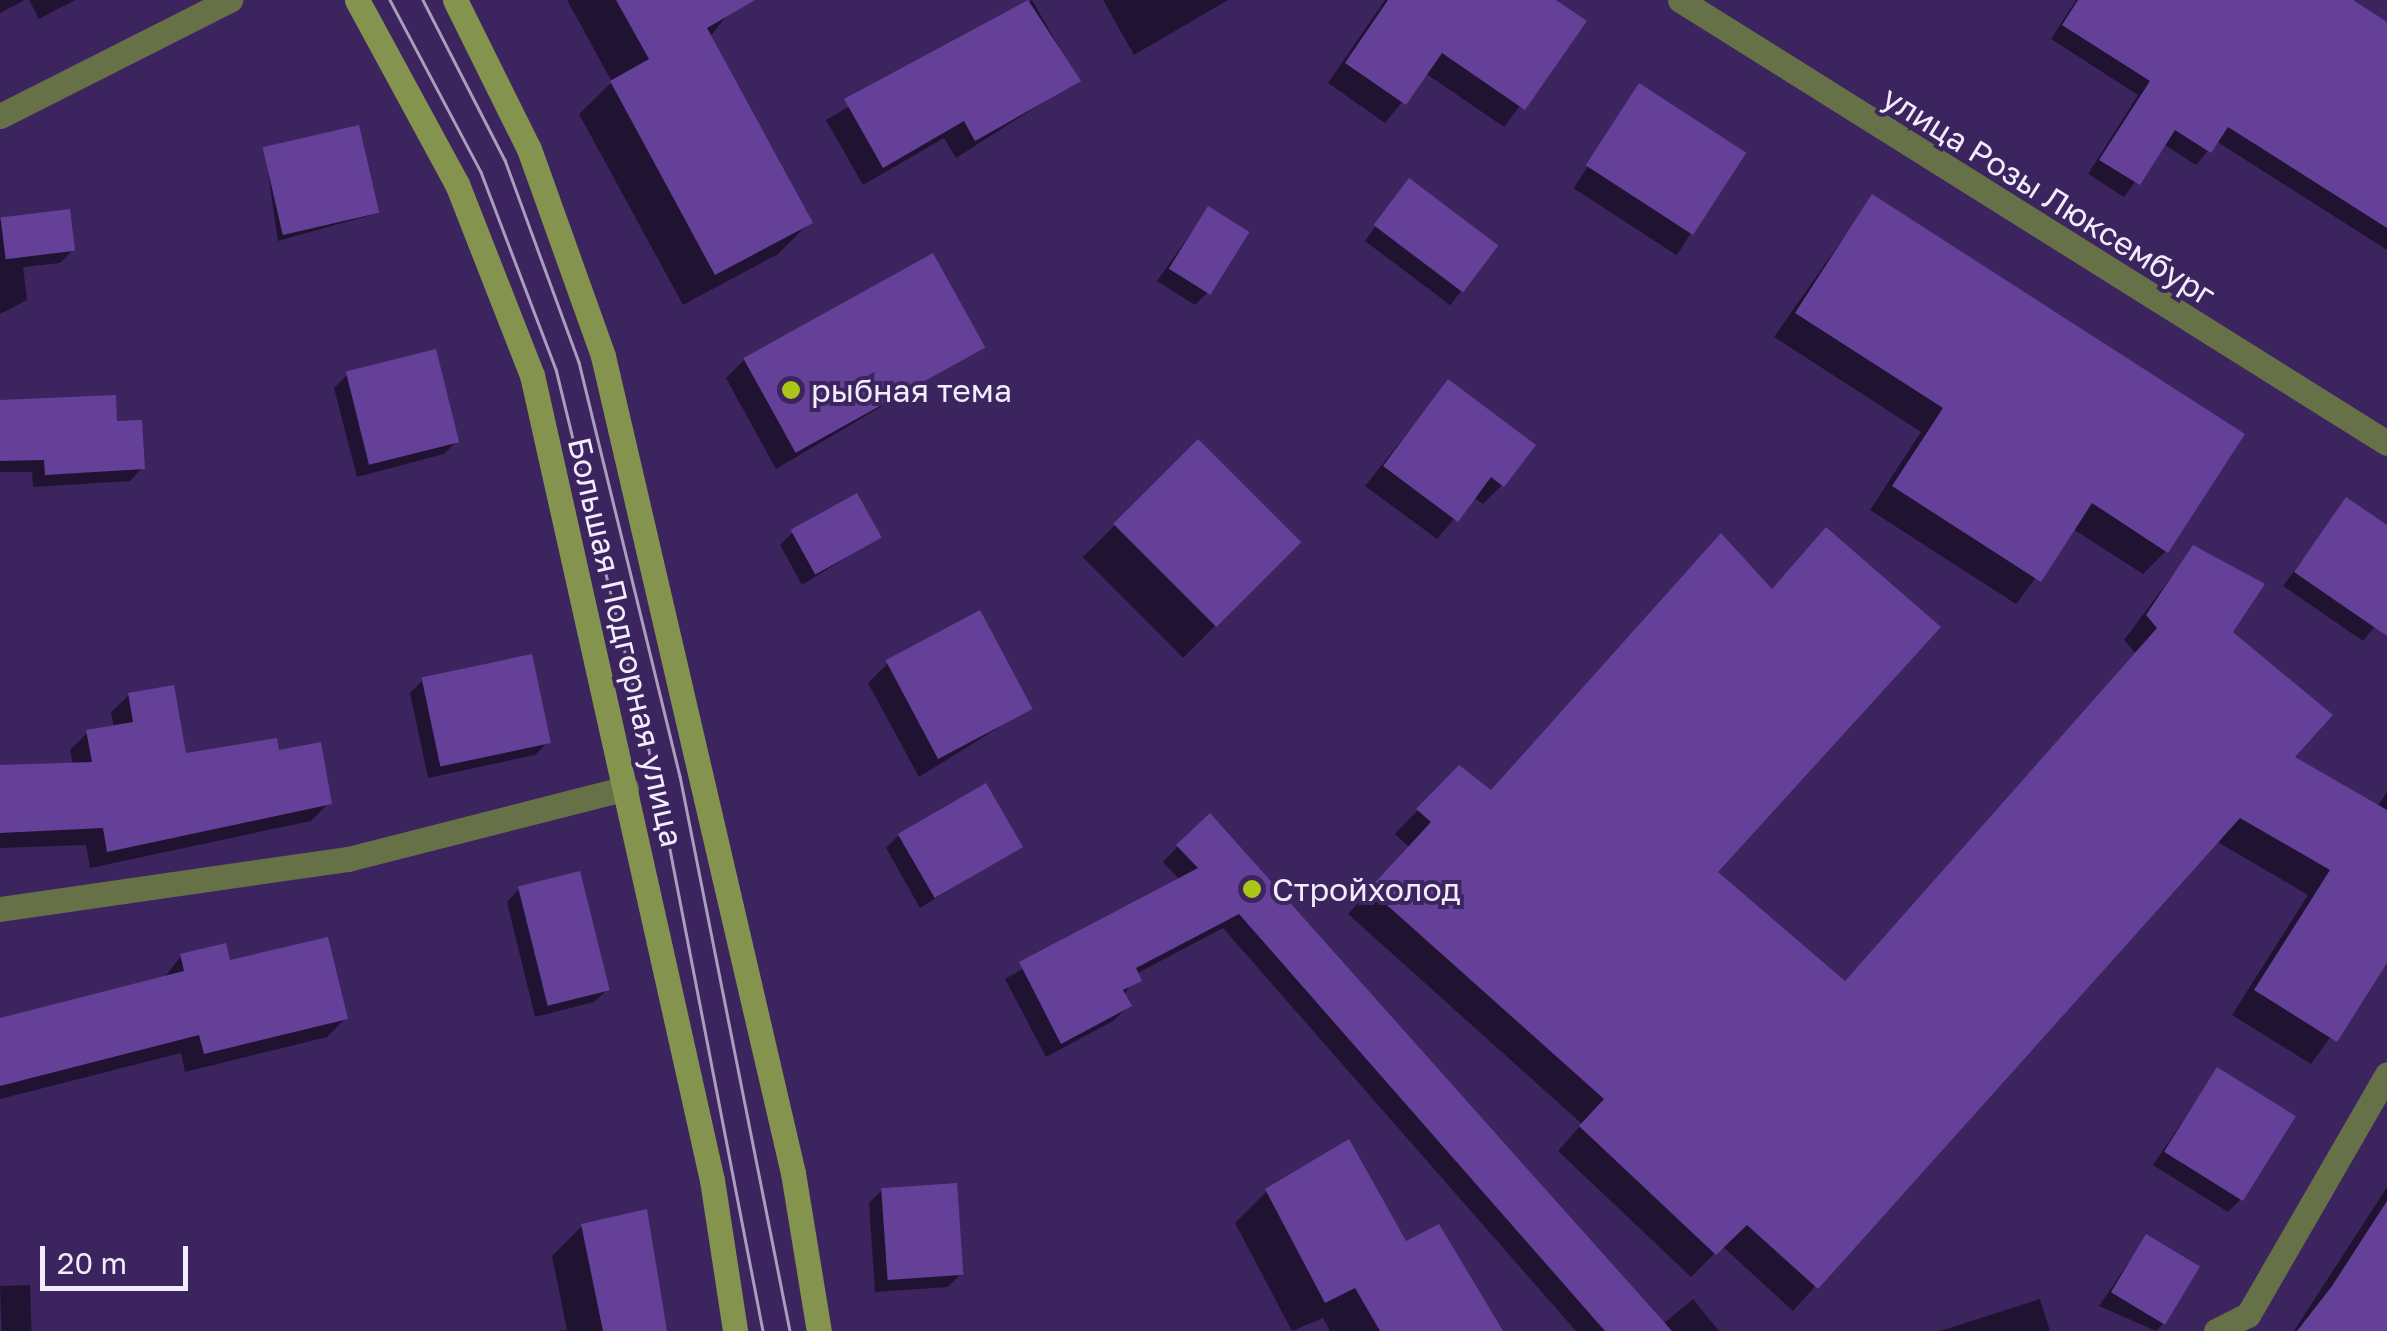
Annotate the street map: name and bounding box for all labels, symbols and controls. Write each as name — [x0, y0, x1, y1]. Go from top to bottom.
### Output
street label: улица Розы Люксембург — [1876, 78, 2222, 314]
place label: рыбная тема — [811, 371, 1012, 409]
marker: рыбная тема — [780, 379, 802, 401]
street label: Большая Подгорная улица — [560, 434, 692, 850]
place label: Стройхолод — [1272, 870, 1461, 908]
marker: Стройхолод — [1241, 878, 1263, 900]
scale bar — [45, 1226, 192, 1288]
text: 20 m — [57, 1245, 127, 1281]

